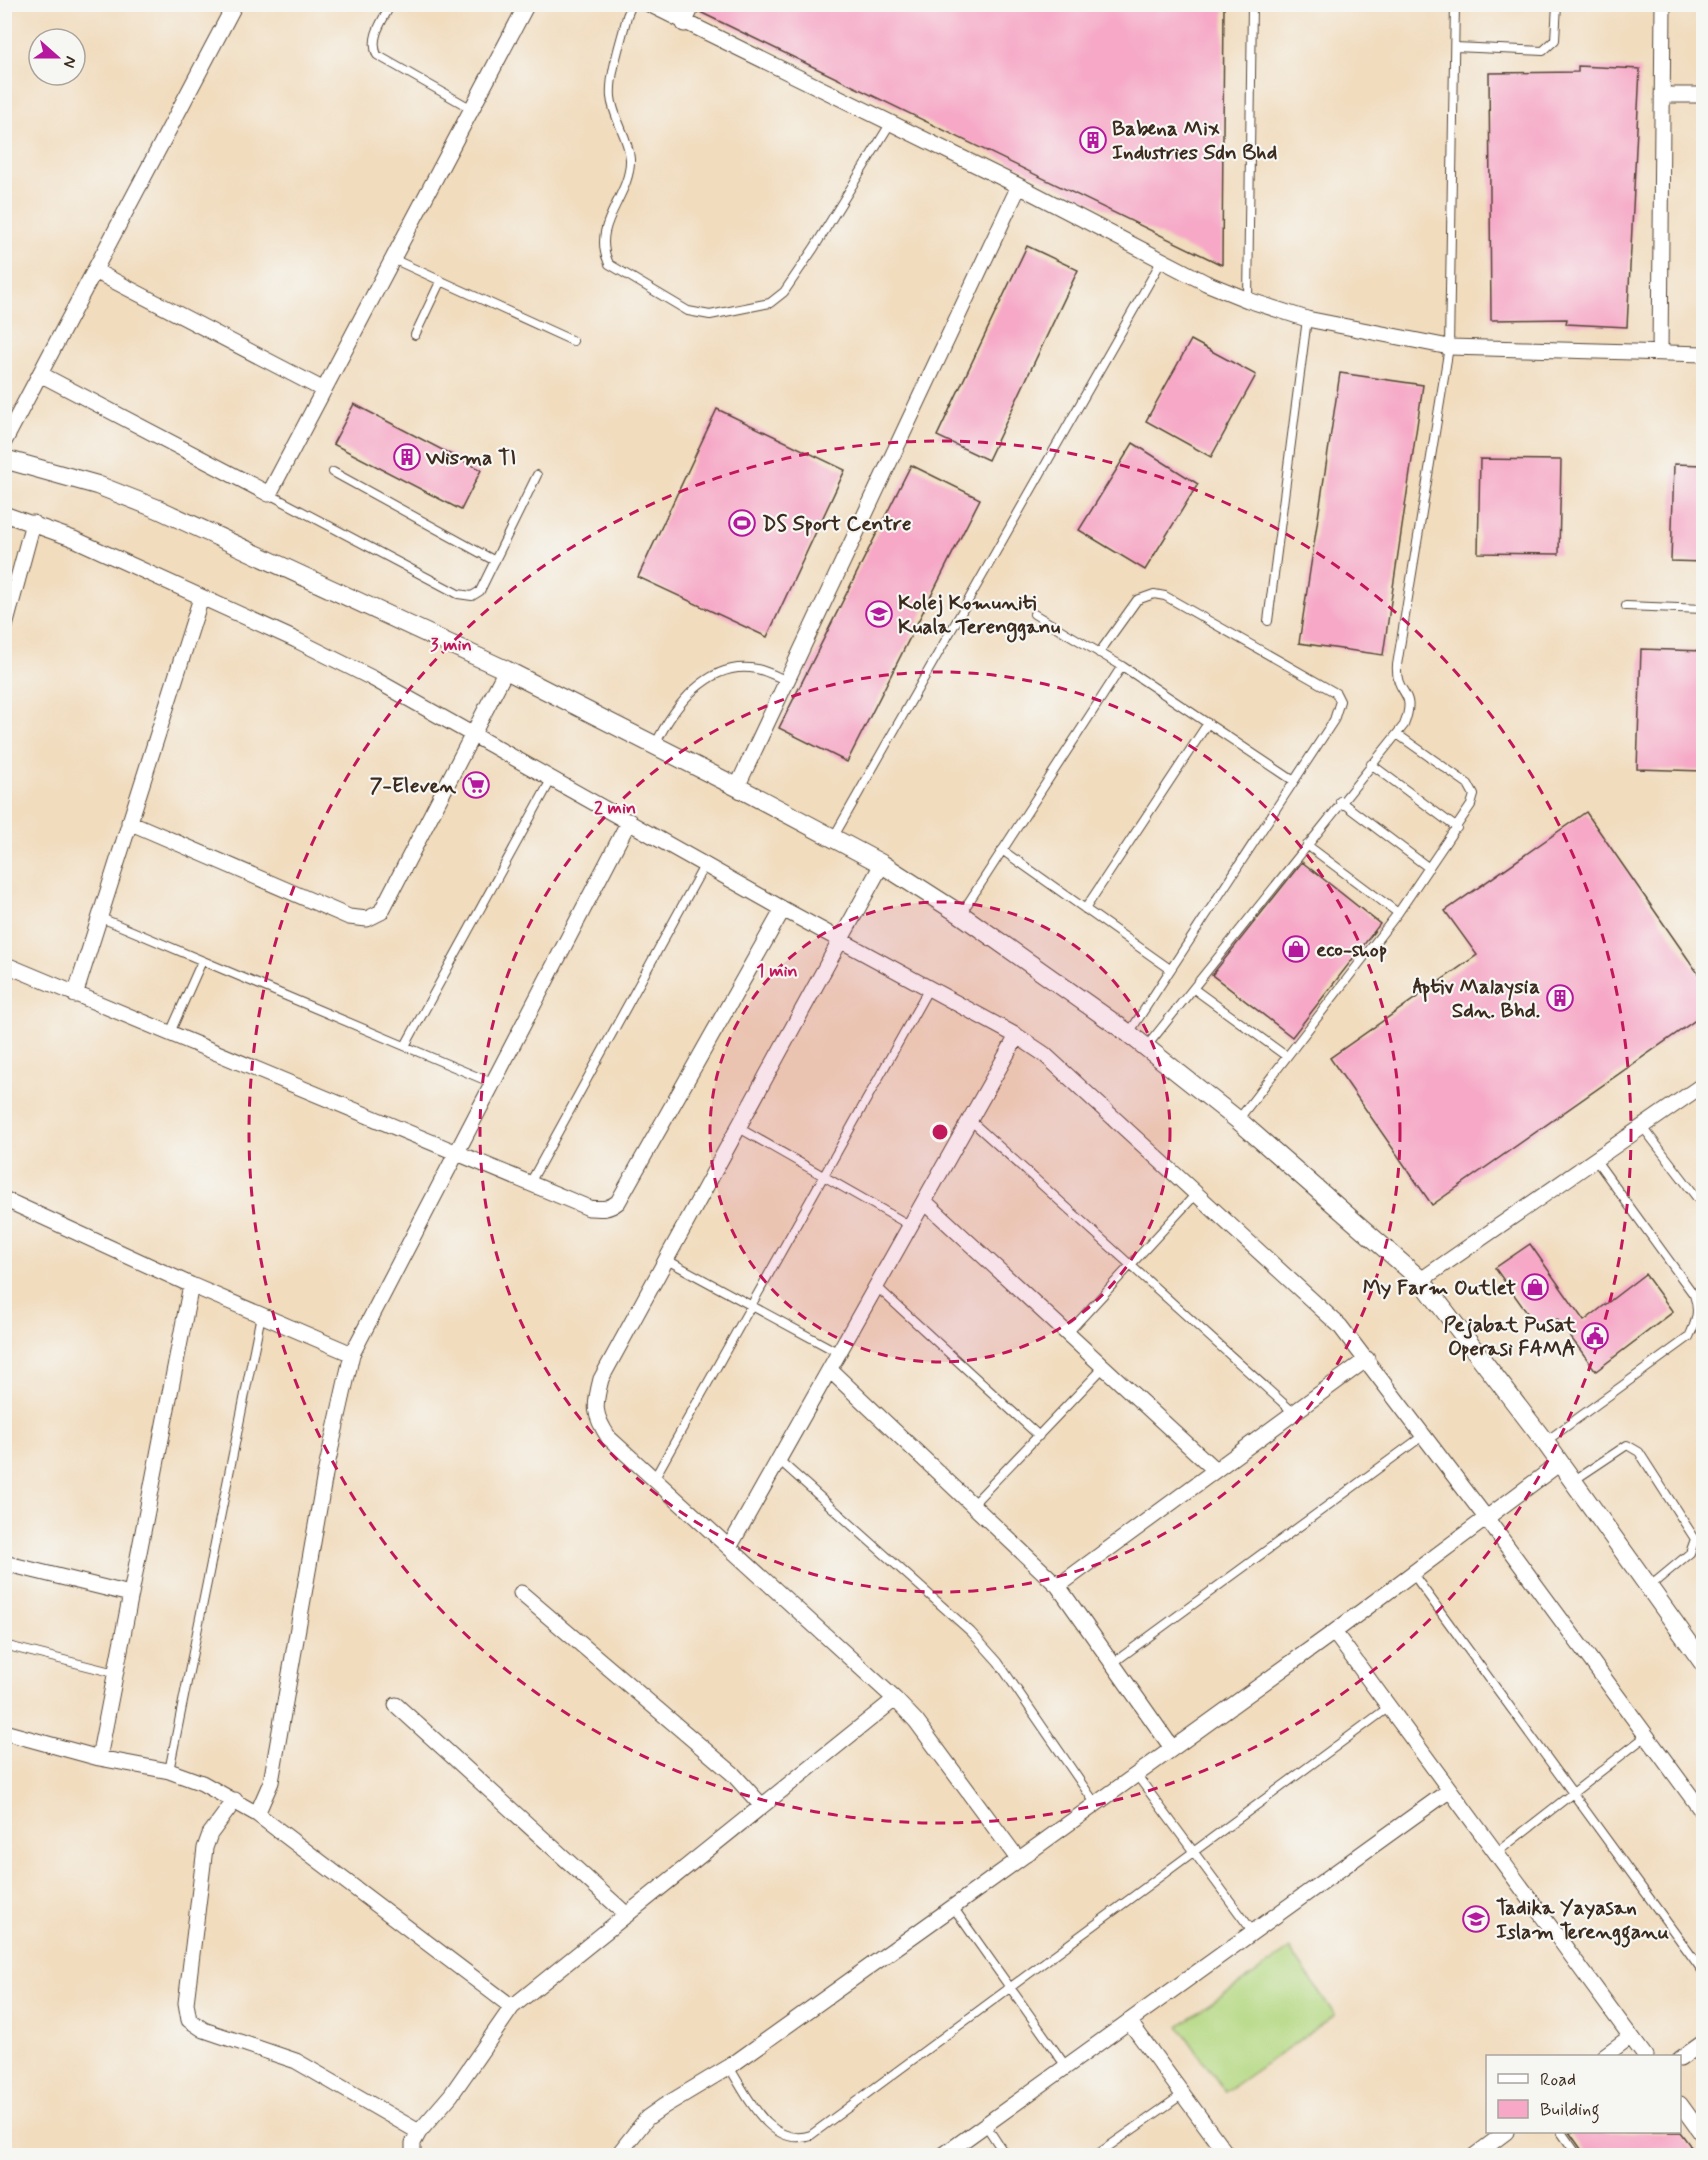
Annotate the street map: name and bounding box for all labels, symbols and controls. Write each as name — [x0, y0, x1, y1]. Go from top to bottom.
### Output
north arrow — [27, 27, 87, 87]
text: N — [58, 53, 81, 71]
place label: Babena Mix Industries Sdn Bhd — [1112, 115, 1277, 167]
building icon: Babena Mix Industries Sdn Bhd — [1078, 125, 1108, 155]
building icon: Wisma TI — [392, 442, 422, 472]
place label: Wisma TI — [425, 444, 516, 472]
sports icon: DS Sport Centre — [727, 508, 757, 538]
place label: DS Sport Centre — [762, 510, 911, 538]
place label: Kolej Komuniti Kuala Terengganu — [898, 589, 1061, 643]
school or university icon: Kolej Komuniti Kuala Terengganu — [864, 599, 894, 629]
text: 3 min — [430, 633, 472, 657]
supermarket icon: 7-Eleven — [461, 770, 491, 800]
place label: 7-Eleven — [370, 772, 457, 800]
text: 2 min — [594, 796, 636, 820]
shop icon: eco-shop — [1281, 934, 1311, 964]
place label: eco-shop — [1316, 936, 1387, 964]
text: 1 min — [756, 959, 798, 983]
place label: Aptiv Malaysia Sdn. Bhd. — [1413, 973, 1540, 1025]
building icon: Aptiv Malaysia Sdn. Bhd. — [1545, 983, 1575, 1013]
centre of rings — [930, 1122, 950, 1142]
shop icon: My Farm Outlet — [1520, 1272, 1550, 1302]
place label: My Farm Outlet — [1363, 1274, 1516, 1302]
place label: Pejabat Pusat Operasi FAMA — [1443, 1311, 1577, 1363]
public building icon: Pejabat Pusat Operasi FAMA — [1580, 1321, 1610, 1351]
place label: Tadika Yayasan Islam Terengganu — [1496, 1894, 1669, 1948]
school or university icon: Tadika Yayasan Islam Terengganu — [1461, 1904, 1491, 1934]
legend — [1486, 2055, 1681, 2133]
text: Road — [1540, 2068, 1576, 2092]
text: Building — [1540, 2098, 1600, 2124]

